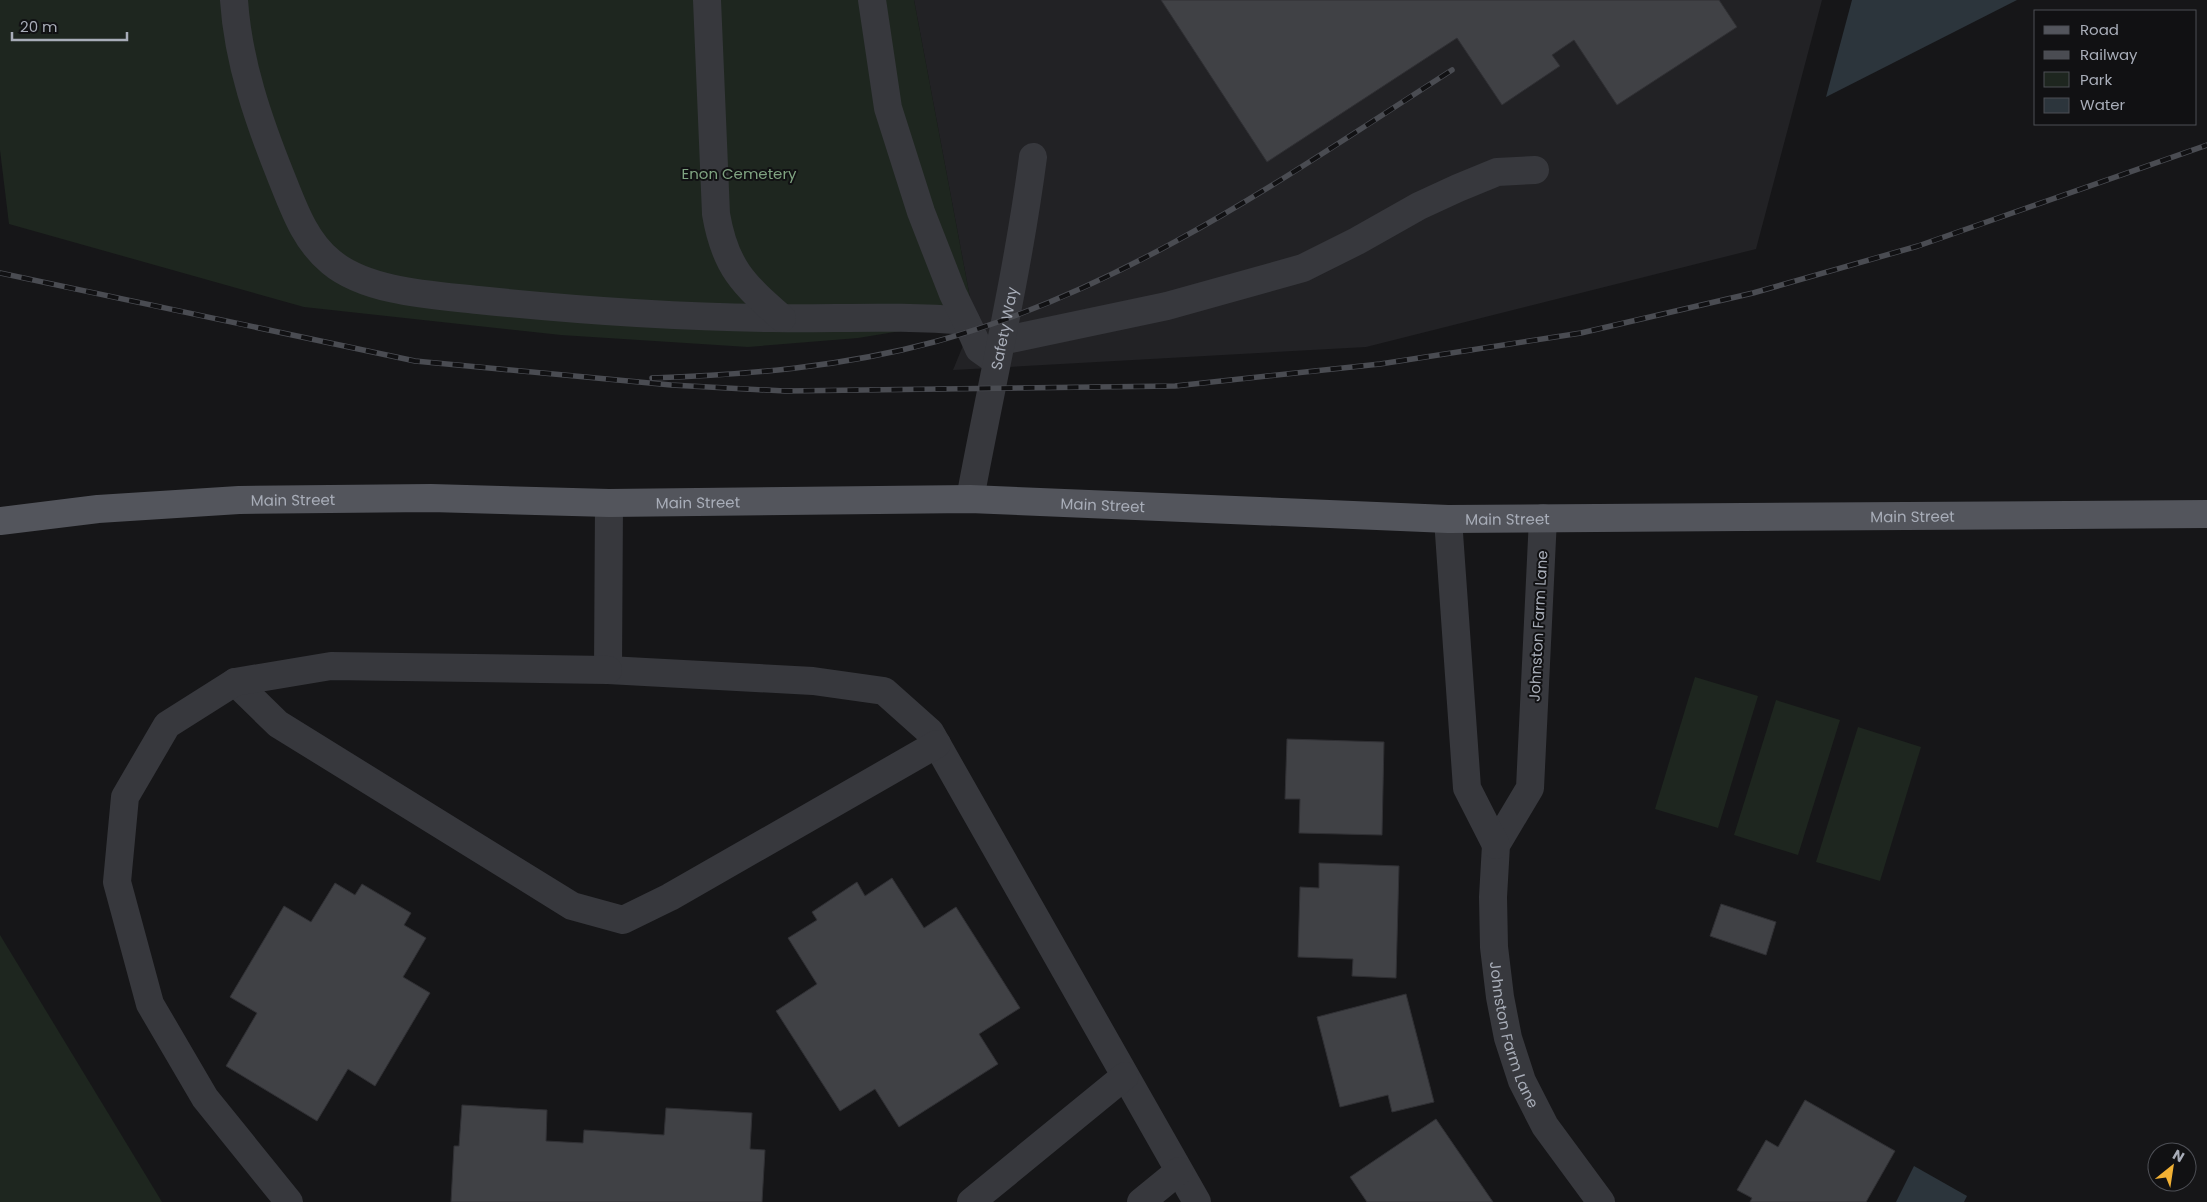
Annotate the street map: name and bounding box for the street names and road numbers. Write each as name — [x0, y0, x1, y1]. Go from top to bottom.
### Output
street label: Safety Way — [985, 284, 1022, 372]
street label: Main Street — [251, 488, 335, 510]
street label: Main Street — [656, 491, 740, 513]
street label: Main Street — [1060, 492, 1145, 517]
street label: Main Street — [1870, 505, 1955, 527]
street label: Main Street — [1465, 508, 1550, 529]
street label: Johnston Farm Lane — [1524, 550, 1552, 702]
street label: Johnston Farm Lane — [1485, 960, 1544, 1111]

